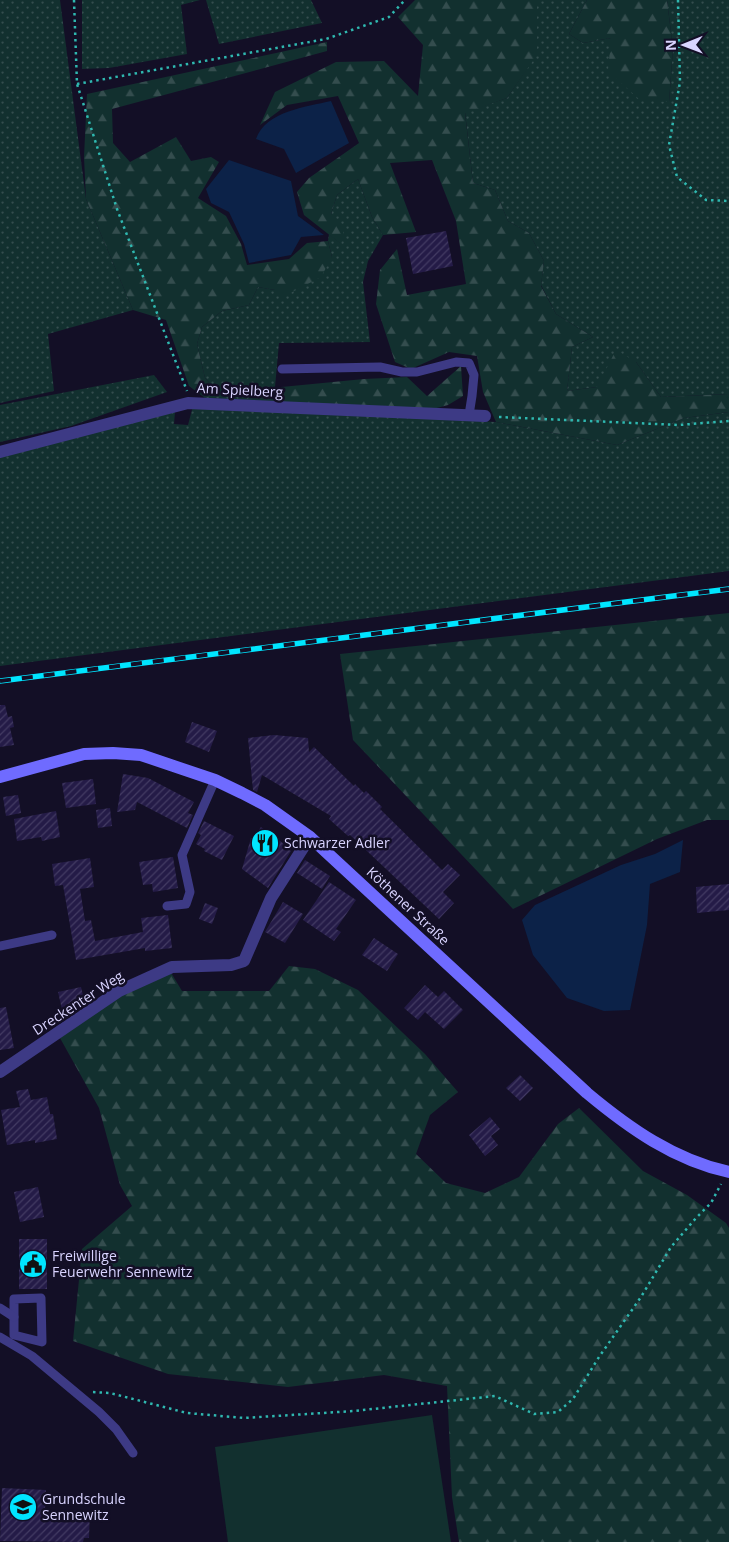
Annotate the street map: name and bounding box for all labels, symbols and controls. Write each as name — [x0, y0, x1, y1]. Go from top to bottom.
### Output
north arrow — [659, 20, 709, 70]
text: N — [661, 39, 680, 51]
street label: Am Spielberg — [196, 378, 284, 401]
restaurant icon: Schwarzer Adler — [250, 828, 280, 858]
place label: Schwarzer Adler — [284, 833, 390, 852]
street label: Köthener Straße — [363, 862, 454, 949]
street label: Dreckenter Weg — [29, 966, 127, 1039]
place label: Freiwillige Feuerwehr Sennewitz — [52, 1246, 193, 1281]
public building icon: Freiwillige Feuerwehr Sennewitz — [18, 1249, 48, 1279]
place label: Grundschule Sennewitz — [42, 1489, 126, 1524]
school or university icon: Grundschule Sennewitz — [8, 1492, 38, 1522]

